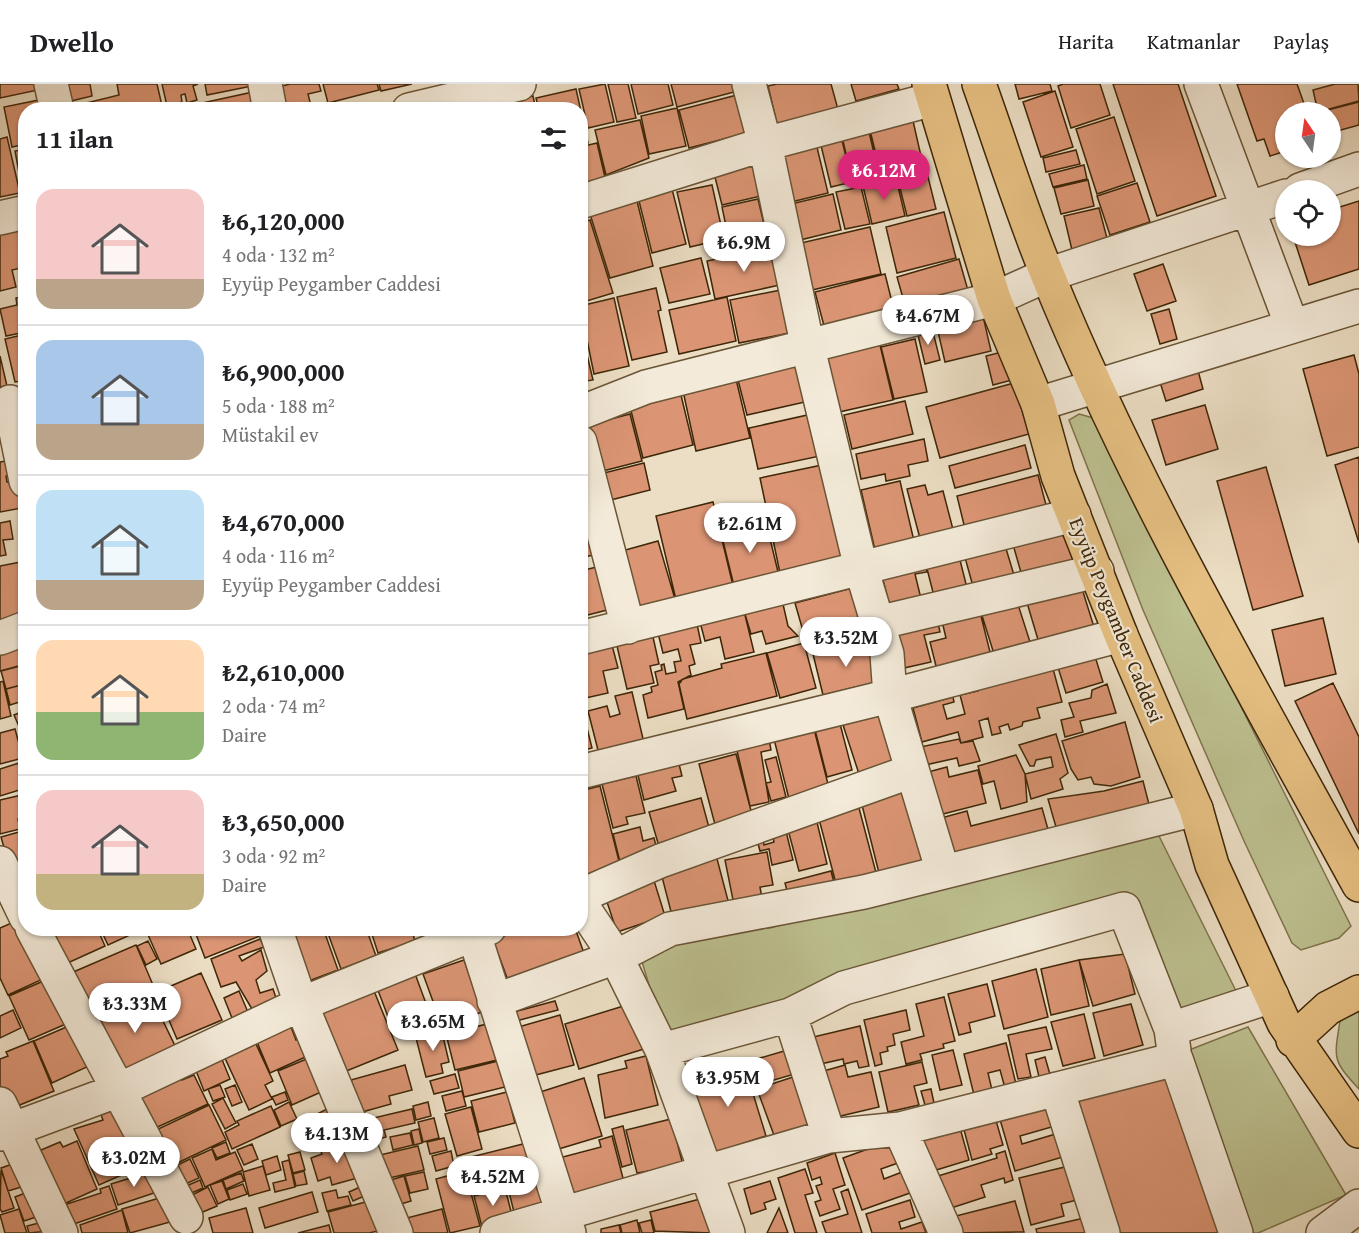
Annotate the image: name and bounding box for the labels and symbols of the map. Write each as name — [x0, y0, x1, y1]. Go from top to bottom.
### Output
north arrow — [1275, 102, 1341, 168]
pin: ₺6.12M — [835, 150, 933, 201]
pin: ₺6.9M — [702, 222, 786, 273]
pin: ₺4.67M — [879, 295, 977, 346]
pin: ₺2.61M — [701, 503, 799, 554]
street label: Eyyüp Peygamber Caddesi — [1063, 513, 1172, 727]
pin: ₺3.52M — [797, 617, 895, 668]
pin: ₺3.33M — [86, 983, 184, 1034]
pin: ₺3.65M — [384, 1001, 482, 1052]
pin: ₺3.95M — [679, 1057, 777, 1108]
pin: ₺4.13M — [288, 1113, 386, 1164]
pin: ₺3.02M — [85, 1137, 183, 1188]
pin: ₺4.52M — [444, 1156, 542, 1207]

